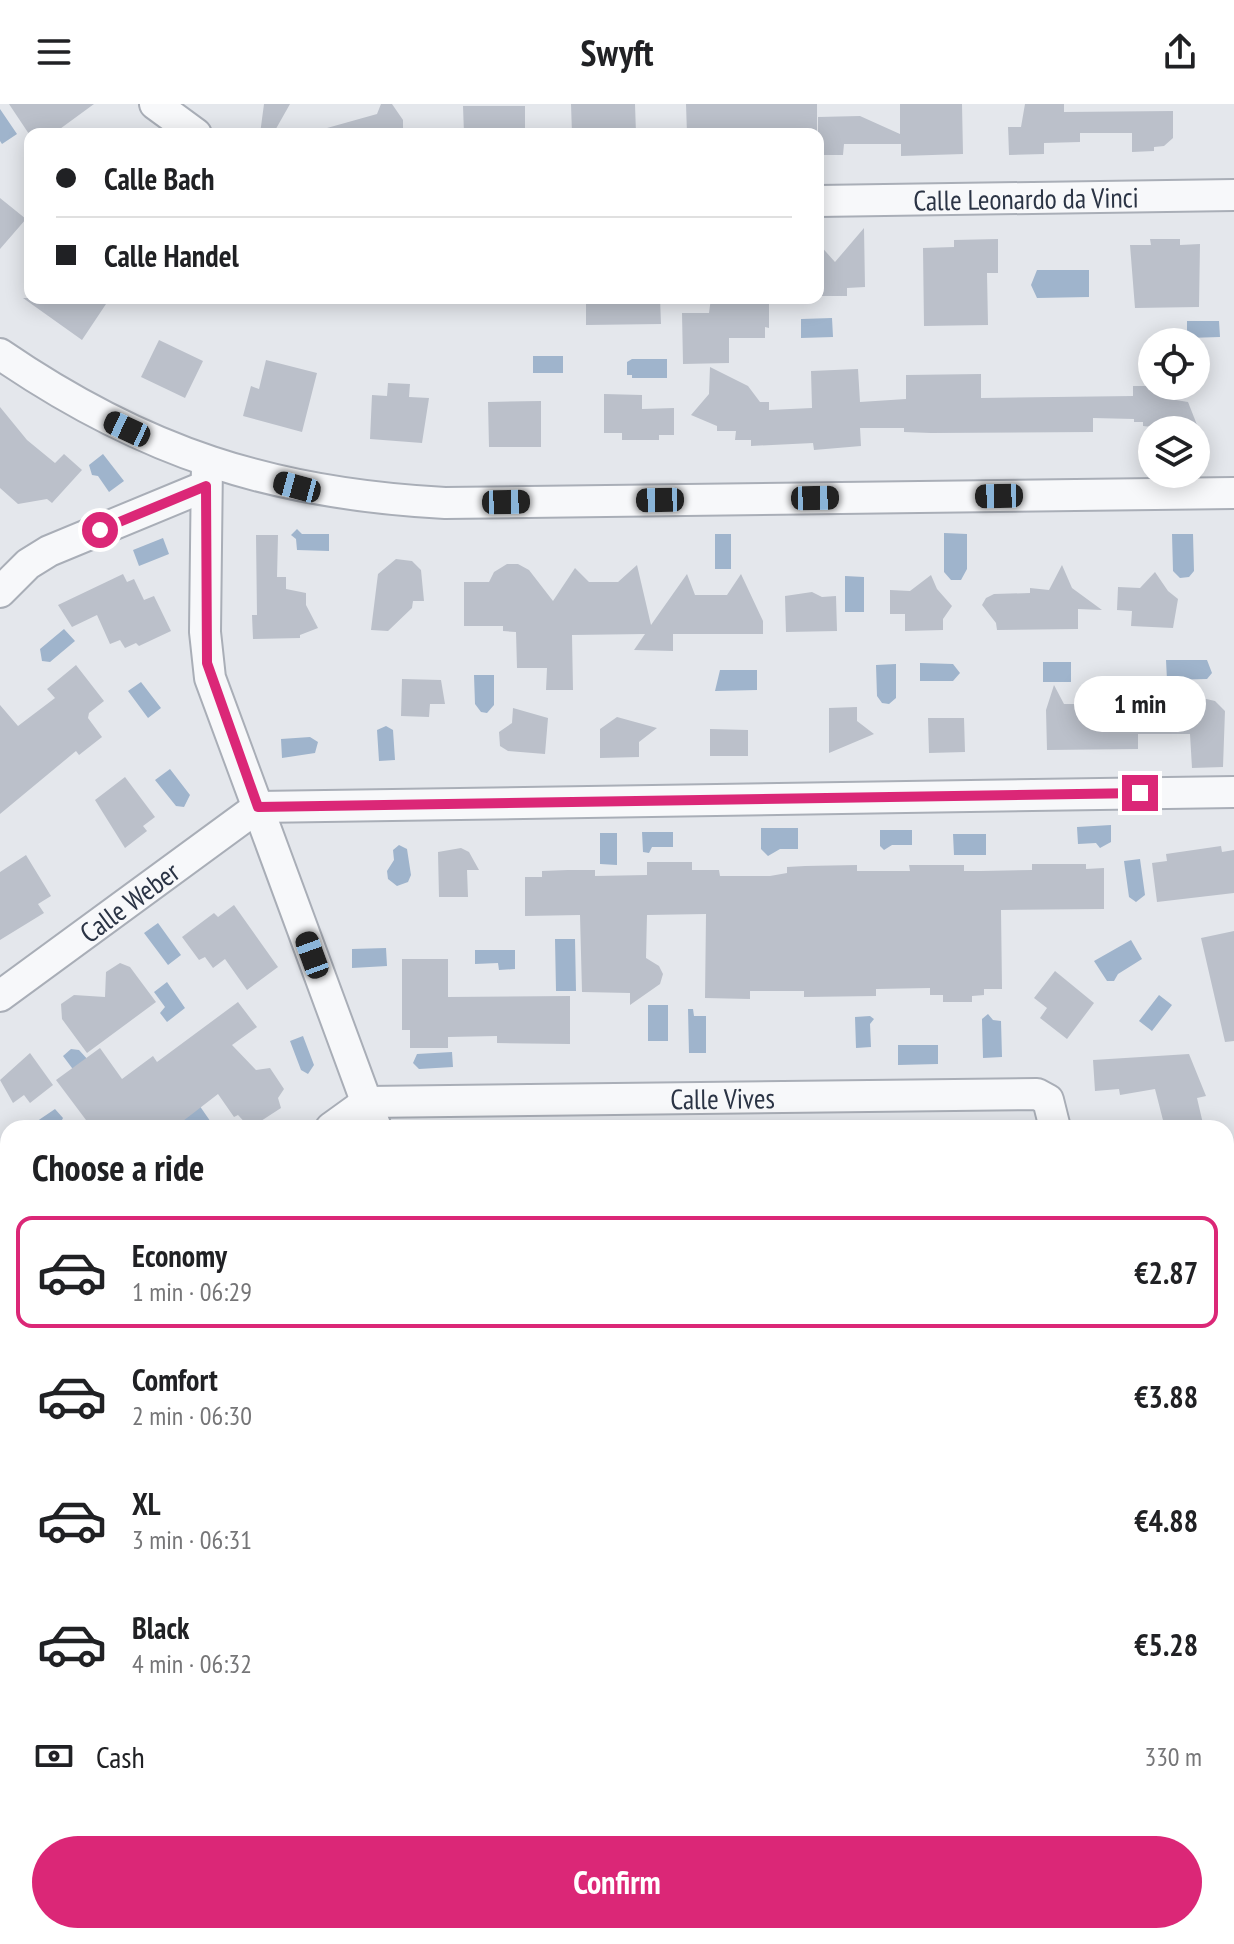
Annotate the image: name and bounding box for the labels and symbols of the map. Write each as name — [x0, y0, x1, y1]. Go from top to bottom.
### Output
street label: Calle Leonardo da Vinci — [913, 178, 1139, 218]
car — [100, 408, 154, 450]
car — [271, 469, 323, 505]
car — [975, 484, 1023, 508]
car — [791, 486, 839, 510]
car — [636, 488, 684, 512]
car — [482, 490, 530, 514]
route start — [82, 512, 118, 548]
callout: 1 min — [1074, 677, 1206, 733]
route end — [1122, 775, 1158, 811]
street label: Calle Weber — [72, 852, 186, 950]
car — [293, 928, 331, 982]
street label: Calle Vives — [670, 1079, 775, 1117]

